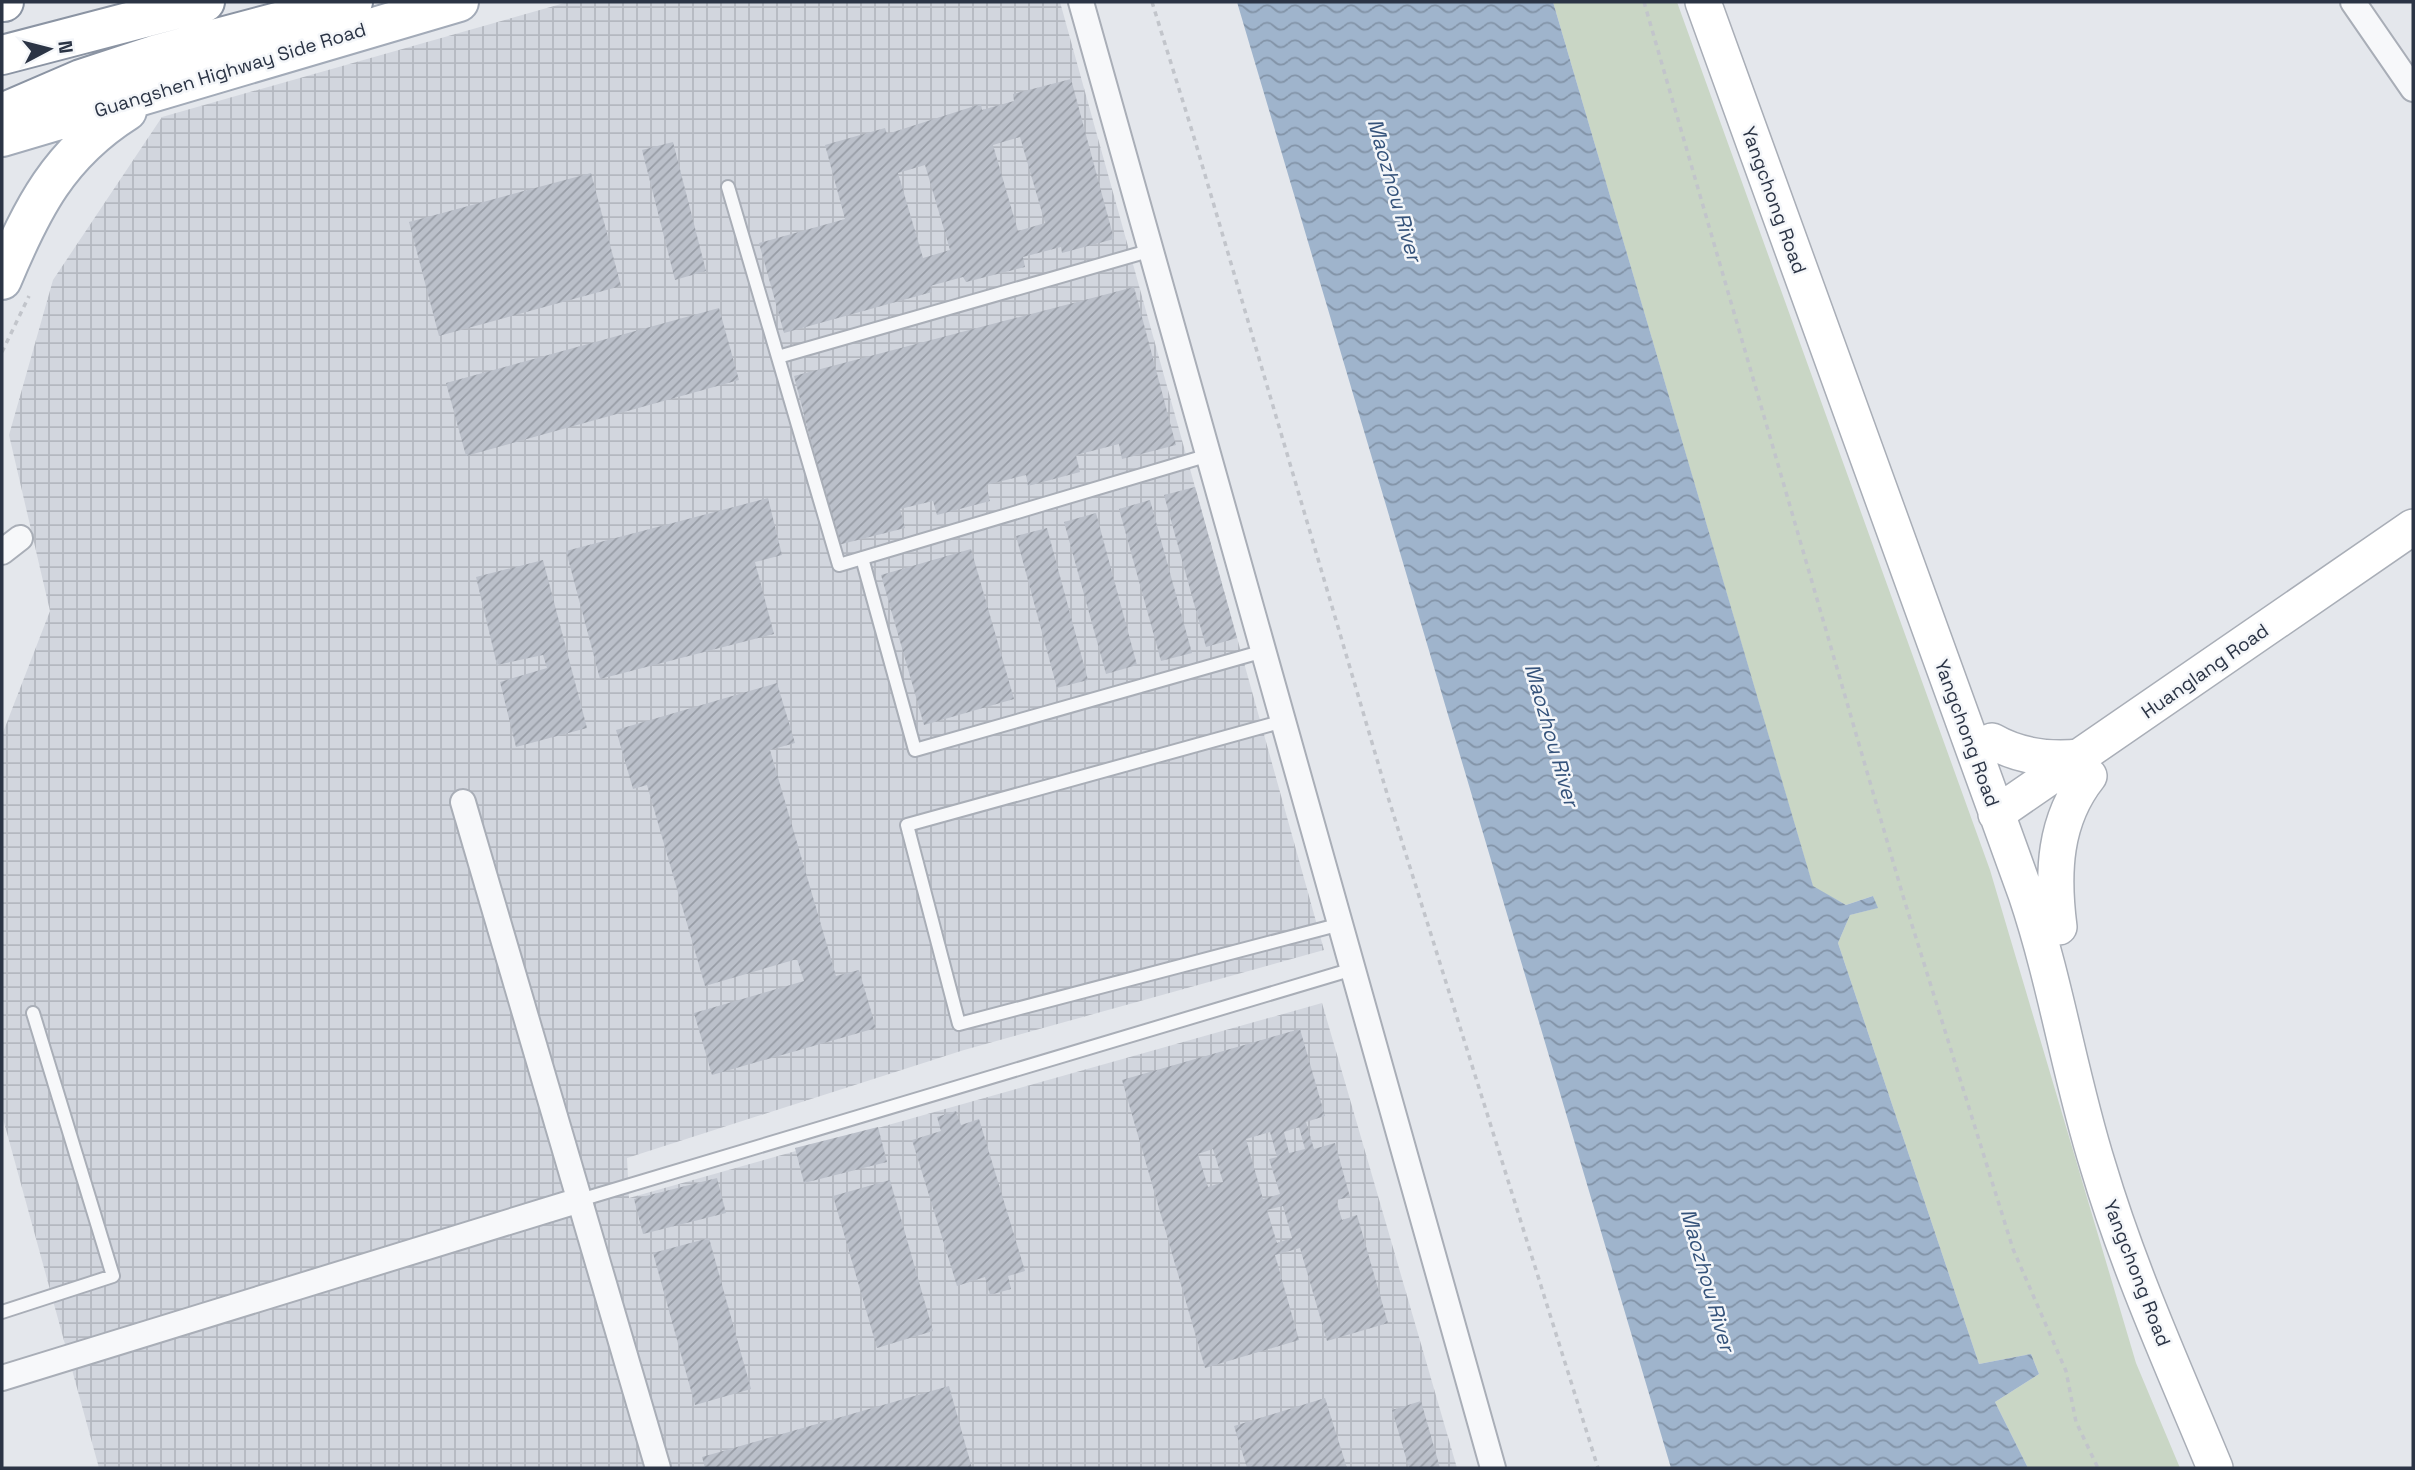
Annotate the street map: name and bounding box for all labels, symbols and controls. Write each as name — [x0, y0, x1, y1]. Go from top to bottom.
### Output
north arrow — [14, 14, 84, 84]
street label: Guangshen Highway Side Road — [91, 17, 369, 123]
text: N — [52, 39, 79, 55]
water label: Maozhou River — [1362, 116, 1429, 266]
street label: Yangchong Road — [1736, 123, 1812, 277]
street label: Huanglang Road — [2136, 618, 2274, 724]
street label: Yangchong Road — [1929, 656, 2005, 810]
water label: Maozhou River — [1519, 661, 1586, 811]
street label: Yangchong Road — [2098, 1196, 2176, 1350]
water label: Maozhou River — [1675, 1206, 1742, 1356]

